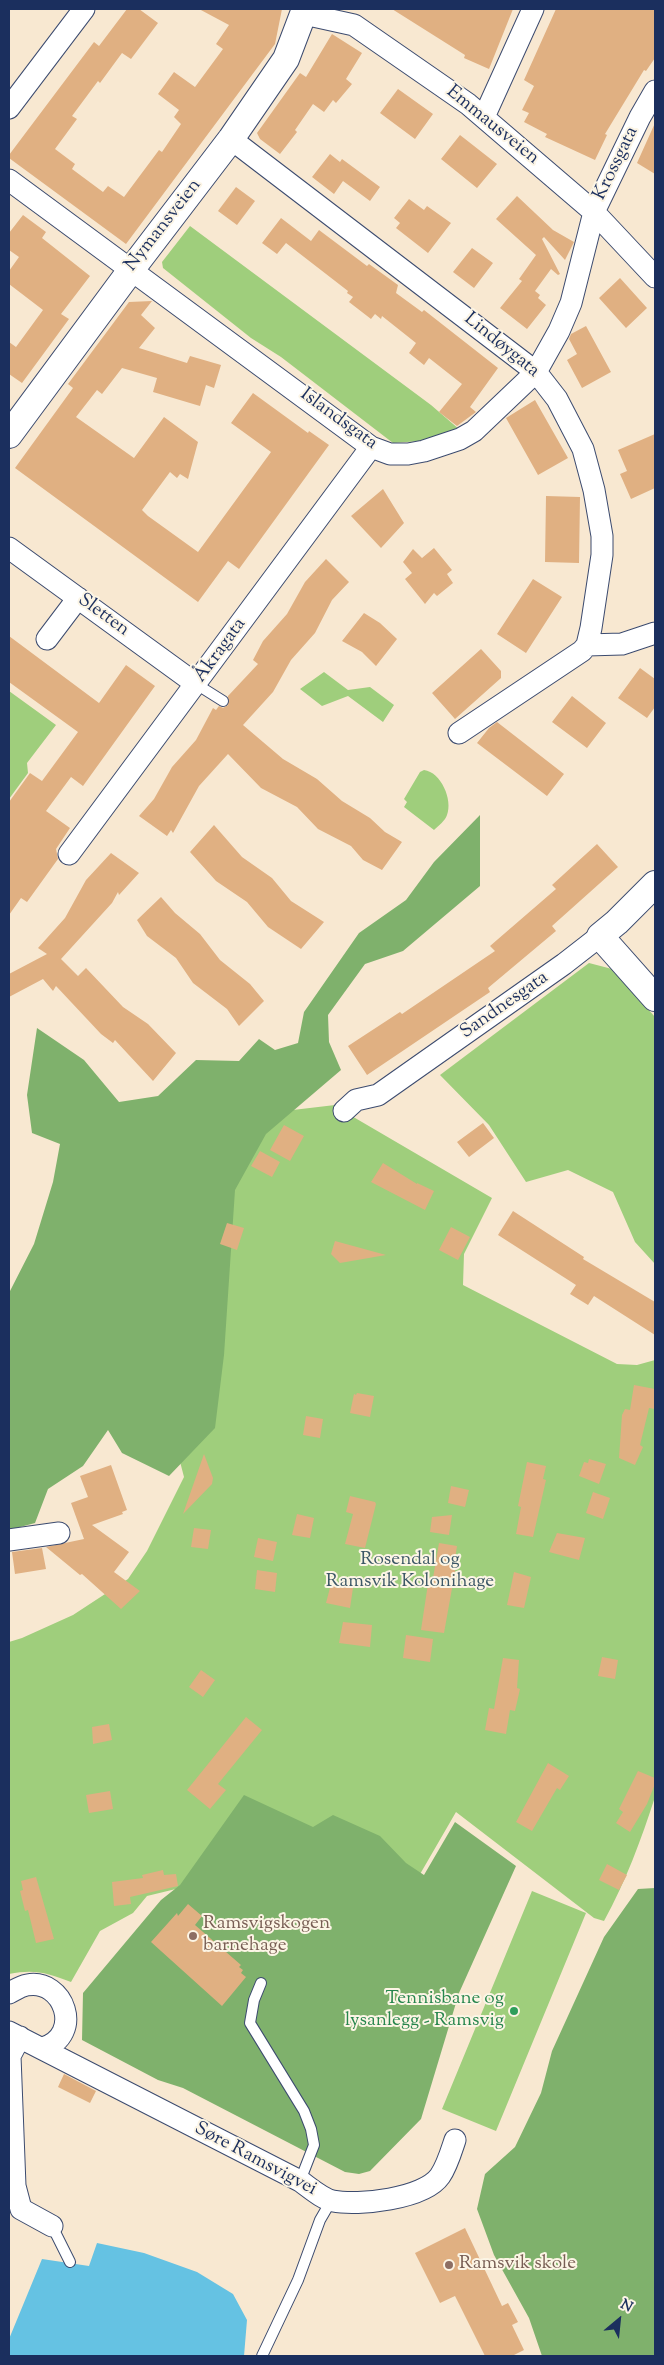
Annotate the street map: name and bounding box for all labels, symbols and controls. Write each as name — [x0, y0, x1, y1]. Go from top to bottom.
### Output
street label: Emmausveien — [441, 81, 543, 171]
street label: Krossgata — [589, 124, 645, 204]
street label: Nymansveien — [121, 175, 207, 277]
street label: Lindøygata — [459, 309, 543, 383]
street label: Islandsgata — [295, 384, 381, 456]
street label: Sletten — [73, 590, 133, 642]
street label: Åkragata — [190, 614, 252, 688]
street label: Sandnesgata — [457, 967, 553, 1045]
park label: Rosendal og Ramsvik Kolonihage — [326, 1550, 494, 1594]
place label: Ramsvigskogen barnehage — [203, 1914, 330, 1958]
marker: Ramsvigskogen barnehage — [187, 1930, 199, 1942]
place label: Tennisbane og lysanlegg - Ramsvig — [345, 1989, 504, 2033]
marker: Tennisbane og lysanlegg - Ramsvig — [508, 2005, 520, 2017]
street label: Søre Ramsvigvei — [190, 2118, 320, 2202]
place label: Ramsvik skole — [459, 2254, 576, 2276]
marker: Ramsvik skole — [443, 2259, 455, 2271]
north arrow — [594, 2295, 644, 2345]
text: N — [616, 2295, 636, 2318]

